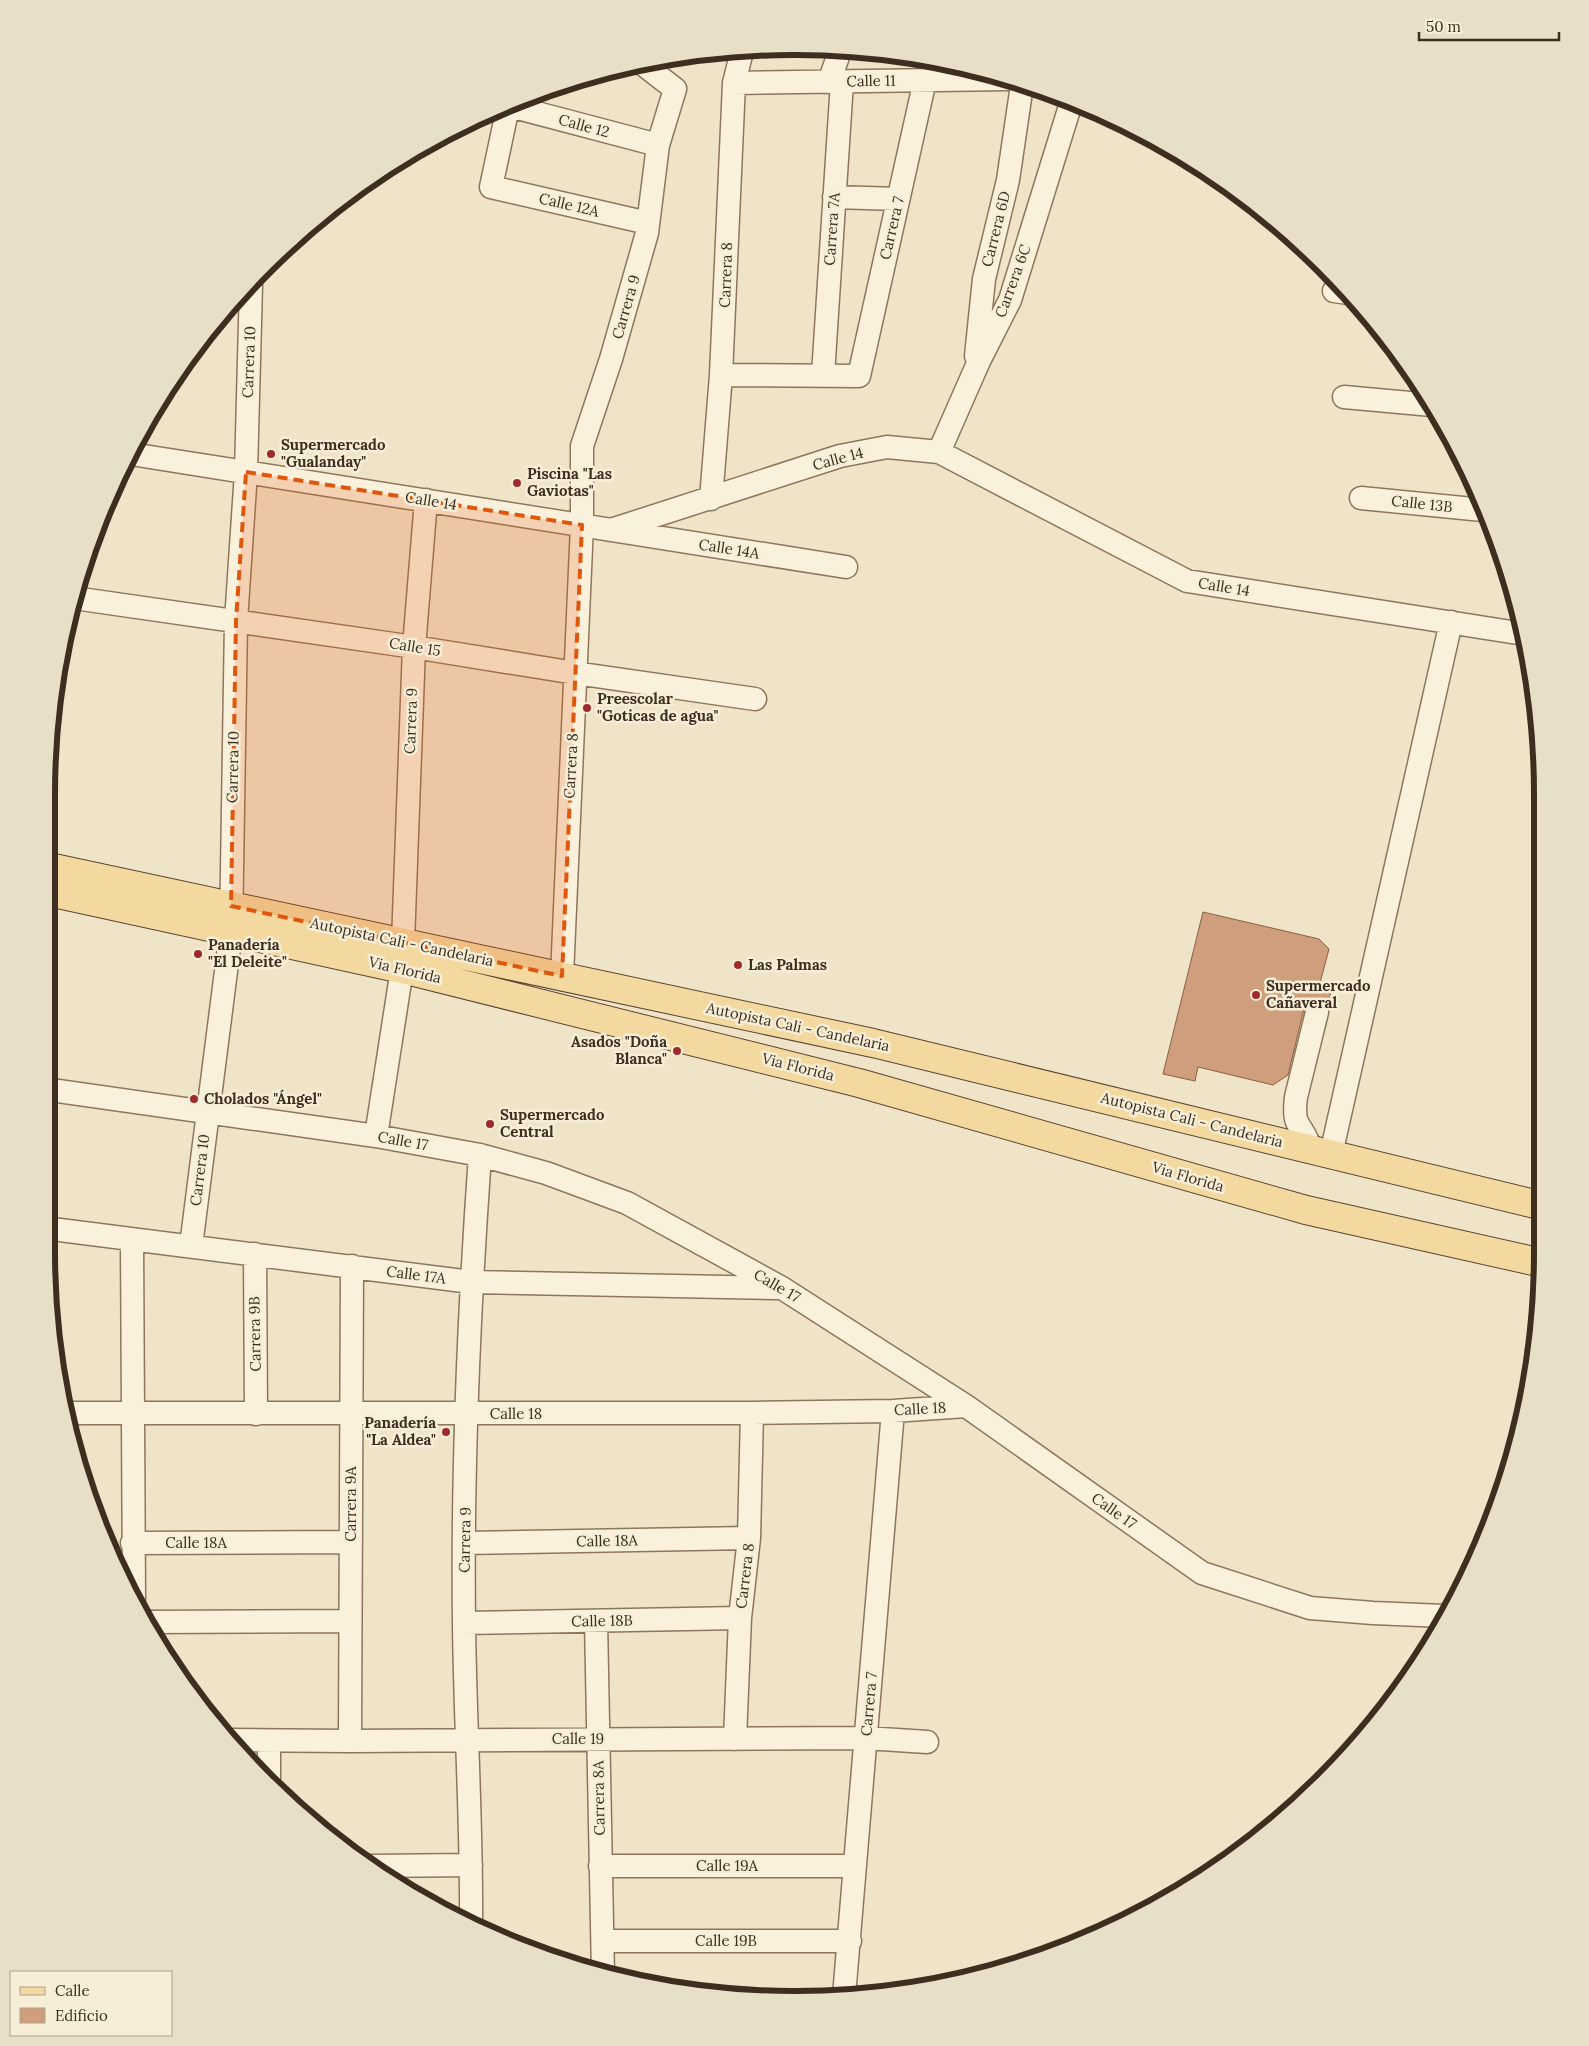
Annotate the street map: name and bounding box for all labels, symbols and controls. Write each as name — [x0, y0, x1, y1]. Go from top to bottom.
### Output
scale bar — [1419, 10, 1559, 42]
text: 50 m — [1426, 17, 1461, 36]
street label: Calle 11 — [846, 71, 896, 90]
street label: Calle 12 — [557, 110, 612, 141]
street label: Calle 12A — [537, 188, 602, 221]
street label: Carrera 6D — [977, 189, 1014, 269]
street label: Carrera 7A — [819, 191, 844, 266]
street label: Carrera 7 — [875, 194, 908, 261]
street label: Carrera 6C — [991, 241, 1035, 320]
street label: Carrera 8 — [715, 242, 736, 308]
street label: Carrera 9 — [607, 273, 644, 341]
street label: Carrera 10 — [238, 326, 259, 398]
place label: Supermercado "Gualanday" — [281, 435, 386, 471]
street label: Calle 14 — [810, 443, 865, 474]
marker: Supermercado "Gualanday" — [265, 448, 277, 460]
place label: Piscina "Las Gaviotas" — [527, 464, 612, 500]
marker: Piscina "Las Gaviotas" — [511, 477, 523, 489]
street label: Calle 14 — [404, 487, 458, 514]
street label: Calle 13B — [1390, 491, 1454, 516]
street label: Calle 14A — [697, 534, 762, 563]
street label: Calle 14 — [1197, 573, 1251, 600]
street label: Calle 15 — [388, 633, 442, 660]
street label: Carrera 9 — [400, 688, 421, 754]
place label: Preescolar "Goticas de agua" — [597, 689, 719, 725]
marker: Preescolar "Goticas de agua" — [581, 702, 593, 714]
street label: Carrera 10 — [222, 731, 243, 803]
street label: Carrera 8 — [559, 733, 582, 799]
street label: Autopista Cali - Candelaria — [308, 913, 496, 970]
place label: Panadería "El Deleite" — [208, 935, 287, 971]
marker: Panadería "El Deleite" — [192, 948, 204, 960]
street label: Via Florida — [366, 952, 444, 987]
place label: Las Palmas — [748, 955, 827, 974]
marker: Las Palmas — [732, 959, 744, 971]
place label: Supermercado Cañaveral — [1266, 976, 1371, 1012]
marker: Supermercado Cañaveral — [1250, 989, 1262, 1001]
street label: Autopista Cali - Candelaria — [704, 998, 892, 1055]
place label: Asados "Doña Blanca" — [571, 1032, 667, 1068]
marker: Asados "Doña Blanca" — [671, 1045, 683, 1057]
street label: Via Florida — [759, 1048, 837, 1085]
street label: Autopista Cali - Candelaria — [1098, 1087, 1285, 1151]
place label: Cholados "Ángel" — [204, 1089, 322, 1108]
marker: Cholados "Ángel" — [188, 1093, 200, 1105]
place label: Supermercado Central — [500, 1105, 605, 1141]
marker: Supermercado Central — [484, 1118, 496, 1130]
street label: Calle 17 — [376, 1127, 430, 1154]
street label: Carrera 10 — [186, 1133, 213, 1207]
street label: Via Florida — [1149, 1157, 1227, 1196]
street label: Calle 17A — [385, 1261, 448, 1288]
street label: Calle 17 — [750, 1265, 804, 1307]
street label: Carrera 9B — [244, 1296, 265, 1372]
street label: Calle 18 — [893, 1398, 947, 1419]
street label: Calle 18 — [490, 1404, 542, 1423]
place label: Panadería "La Aldea" — [364, 1413, 436, 1449]
marker: Panadería "La Aldea" — [440, 1426, 452, 1438]
street label: Carrera 9A — [341, 1466, 360, 1542]
street label: Calle 17 — [1088, 1488, 1141, 1533]
street label: Carrera 9 — [454, 1507, 475, 1573]
street label: Calle 18A — [576, 1530, 639, 1551]
street label: Calle 18A — [165, 1533, 227, 1552]
street label: Carrera 8 — [731, 1542, 758, 1610]
street label: Calle 18B — [571, 1610, 633, 1631]
street label: Carrera 7 — [856, 1671, 881, 1737]
street label: Calle 19 — [552, 1729, 604, 1748]
street label: Carrera 8A — [588, 1760, 609, 1836]
street label: Calle 19A — [696, 1856, 759, 1875]
street label: Calle 19B — [695, 1931, 757, 1950]
legend — [10, 1971, 172, 2036]
text: Calle — [55, 1981, 90, 2000]
text: Edificio — [55, 2006, 108, 2025]

